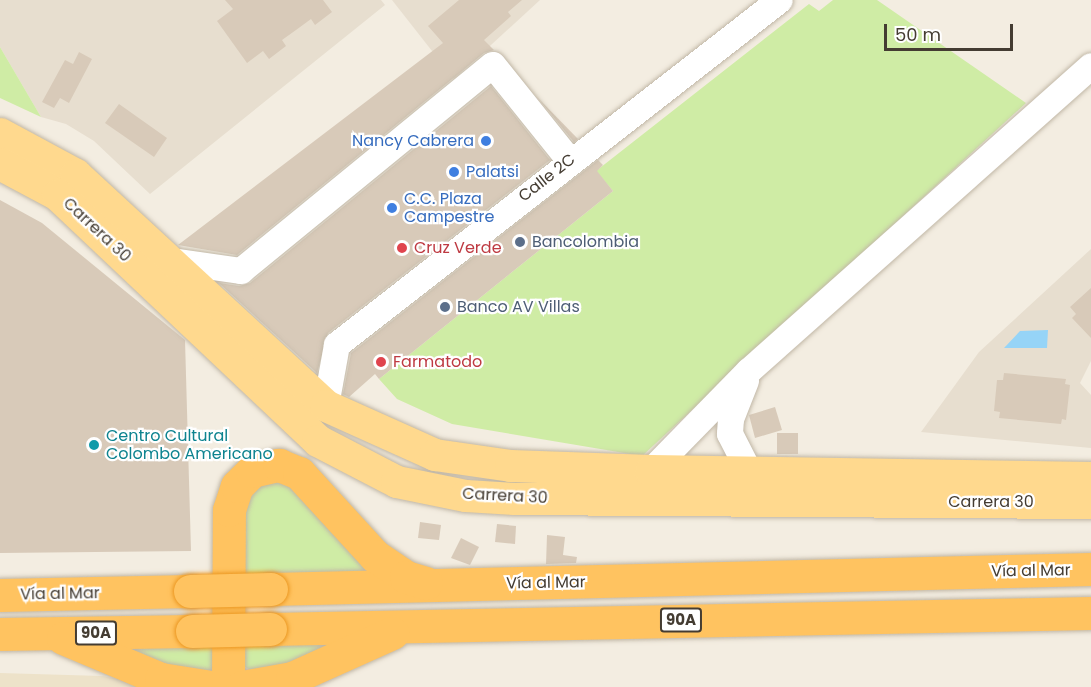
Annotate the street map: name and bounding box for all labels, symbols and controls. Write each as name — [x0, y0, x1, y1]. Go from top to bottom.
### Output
scale bar — [887, 12, 1016, 50]
text: 50 m — [895, 22, 941, 47]
place label: Nancy Cabrera — [352, 131, 474, 151]
marker: Nancy Cabrera — [479, 134, 493, 148]
street label: Calle 2C — [515, 150, 579, 206]
place label: Palatsi — [466, 162, 519, 182]
marker: Palatsi — [447, 165, 461, 179]
place label: C.C. Plaza Campestre — [404, 189, 494, 227]
street label: Carrera 30 — [59, 194, 135, 266]
marker: C.C. Plaza Campestre — [385, 201, 399, 215]
place label: Bancolombia — [532, 232, 639, 252]
marker: Bancolombia — [513, 235, 527, 249]
place label: Cruz Verde — [414, 238, 502, 258]
marker: Cruz Verde — [395, 241, 409, 255]
place label: Banco AV Villas — [457, 297, 580, 317]
marker: Banco AV Villas — [438, 300, 452, 314]
place label: Farmatodo — [393, 352, 482, 372]
marker: Farmatodo — [374, 355, 388, 369]
place label: Centro Cultural Colombo Americano — [106, 426, 273, 464]
marker: Centro Cultural Colombo Americano — [87, 438, 101, 452]
street label: Carrera 30 — [462, 484, 548, 508]
street label: Carrera 30 — [948, 492, 1034, 512]
street label: Vía al Mar — [991, 561, 1071, 581]
street label: Vía al Mar — [506, 573, 586, 593]
street label: Vía al Mar — [20, 584, 100, 604]
road number: 90A — [658, 608, 704, 632]
road number: 90A — [74, 621, 118, 645]

